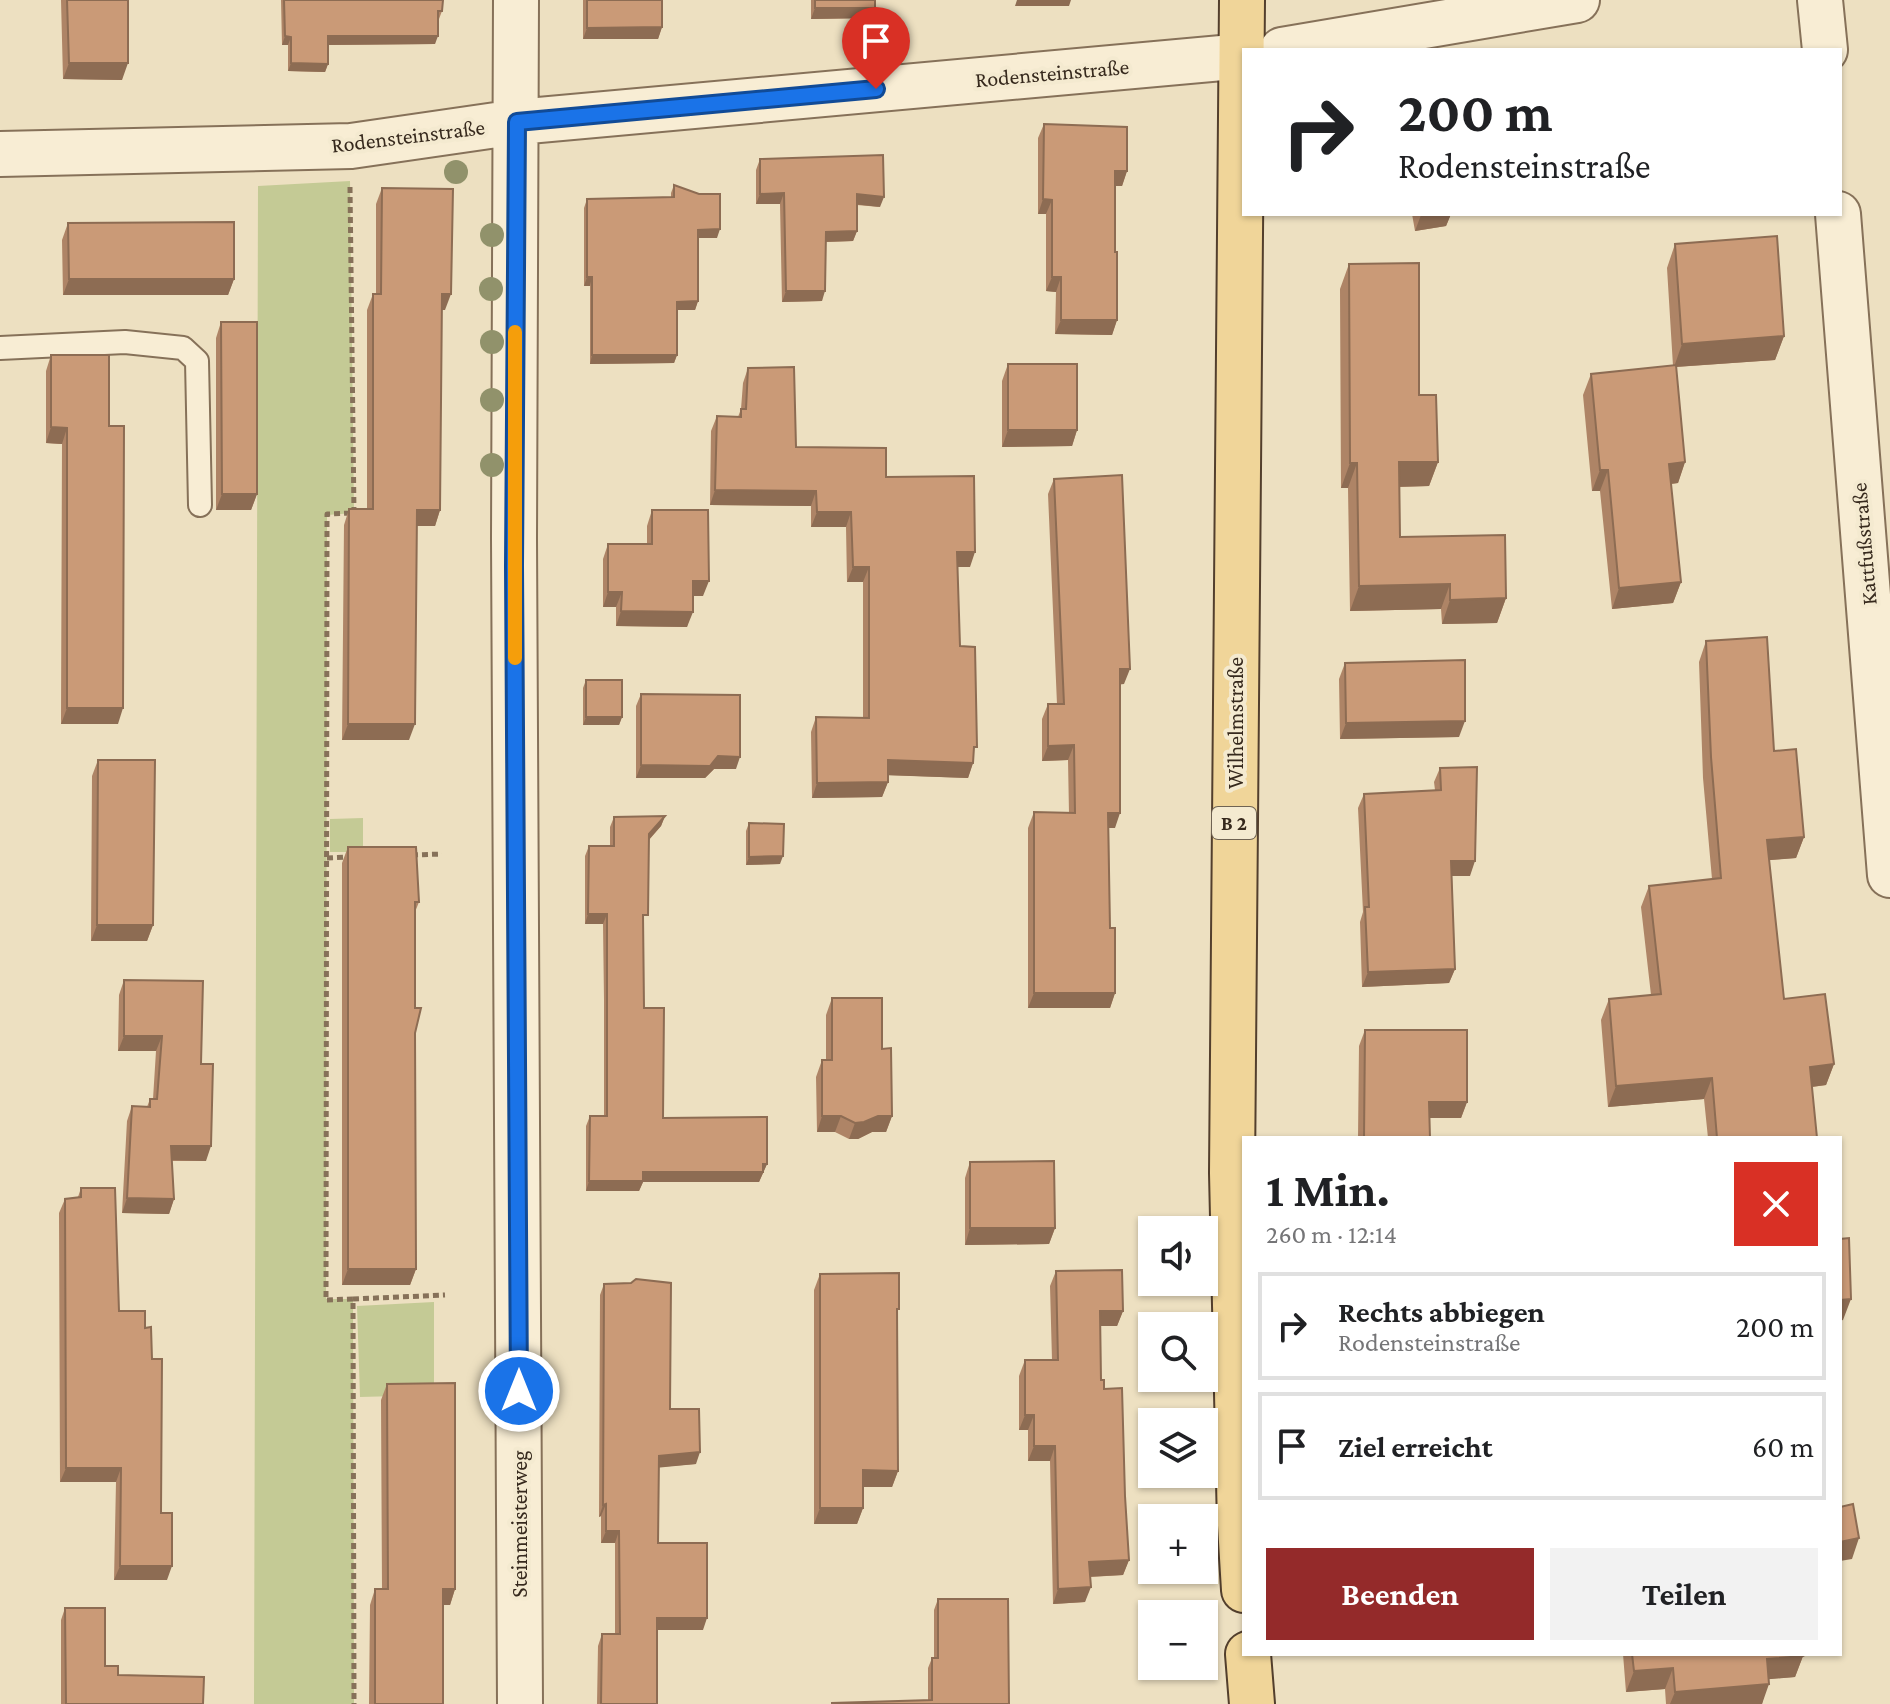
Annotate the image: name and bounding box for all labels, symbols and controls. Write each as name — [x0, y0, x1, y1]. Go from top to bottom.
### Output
pin — [842, 7, 910, 89]
icon: arrive — [854, 19, 898, 63]
street label: Rodensteinstraße — [974, 54, 1130, 92]
icon: right — [1266, 80, 1370, 184]
text: 200 m — [1398, 81, 1553, 143]
street label: Rodensteinstraße — [330, 114, 486, 158]
text: Rodensteinstraße — [1398, 146, 1651, 186]
street label: Kattfußstraße — [1846, 482, 1882, 606]
street label: Wilhelmstraße — [1223, 657, 1248, 789]
road number: B 2 — [1212, 807, 1256, 839]
button: close — [1734, 1162, 1818, 1246]
text: 1 Min. — [1266, 1163, 1390, 1216]
map controls — [1138, 1216, 1218, 1680]
button: sound — [1138, 1216, 1218, 1296]
text: 260 m · 12:14 — [1266, 1220, 1397, 1249]
text: Rechts abbiegen — [1338, 1295, 1545, 1328]
icon: right — [1270, 1304, 1314, 1348]
text: 200 m — [1736, 1310, 1814, 1343]
button: search — [1138, 1312, 1218, 1392]
text: Rodensteinstraße — [1338, 1328, 1520, 1357]
position arrow — [477, 1349, 561, 1433]
button: layers — [1138, 1408, 1218, 1488]
icon: arrive — [1270, 1424, 1314, 1468]
text: Ziel erreicht — [1338, 1430, 1493, 1463]
text: 60 m — [1752, 1430, 1814, 1463]
street label: Steinmeisterweg — [507, 1450, 532, 1598]
button: + — [1138, 1504, 1218, 1584]
button: Beenden — [1266, 1548, 1534, 1640]
button: Teilen — [1550, 1548, 1818, 1640]
button: − — [1138, 1600, 1218, 1680]

